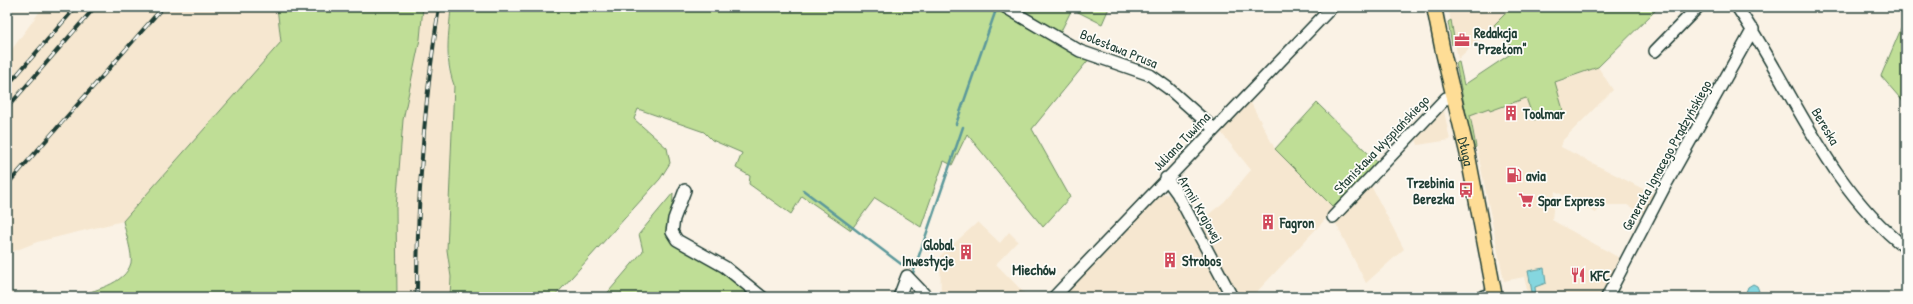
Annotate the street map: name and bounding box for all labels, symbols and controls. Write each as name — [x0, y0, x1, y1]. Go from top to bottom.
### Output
place label: Redakcja "Przełom" — [1474, 23, 1527, 58]
street label: Bolesława Prusa — [1077, 24, 1161, 72]
office icon: Redakcja "Przełom" — [1453, 31, 1471, 49]
street label: Generała Ignacego Prądzyńskiego — [1617, 76, 1716, 234]
street label: Stanisława Wyspiańskiego — [1329, 90, 1434, 198]
building icon: Toolmar — [1502, 104, 1520, 122]
place label: Toolmar — [1522, 104, 1566, 123]
street label: Bereska — [1807, 104, 1845, 149]
street label: Juliana Tuwima — [1148, 107, 1214, 175]
street label: Długa — [1454, 135, 1479, 168]
fuel station icon: avia — [1505, 166, 1523, 184]
place label: avia — [1526, 166, 1546, 185]
street label: Armii Krajowej — [1173, 172, 1228, 246]
place label: Trzebinia Berezka — [1406, 173, 1455, 208]
bus stop icon: Trzebinia Berezka — [1457, 181, 1475, 199]
supermarket icon: Spar Express — [1517, 191, 1535, 209]
place label: Spar Express — [1538, 191, 1605, 212]
building icon: Fagron — [1259, 213, 1277, 231]
place label: Fagron — [1279, 213, 1314, 234]
place label: Global Inwestycje — [902, 235, 954, 272]
building icon: Global Inwestycje — [957, 243, 975, 261]
building icon: Strobos — [1161, 251, 1179, 269]
place label: Strobos — [1182, 251, 1222, 270]
district label: Miechów — [1012, 259, 1056, 280]
restaurant icon: KFC — [1569, 266, 1587, 284]
place label: KFC — [1590, 266, 1611, 285]

